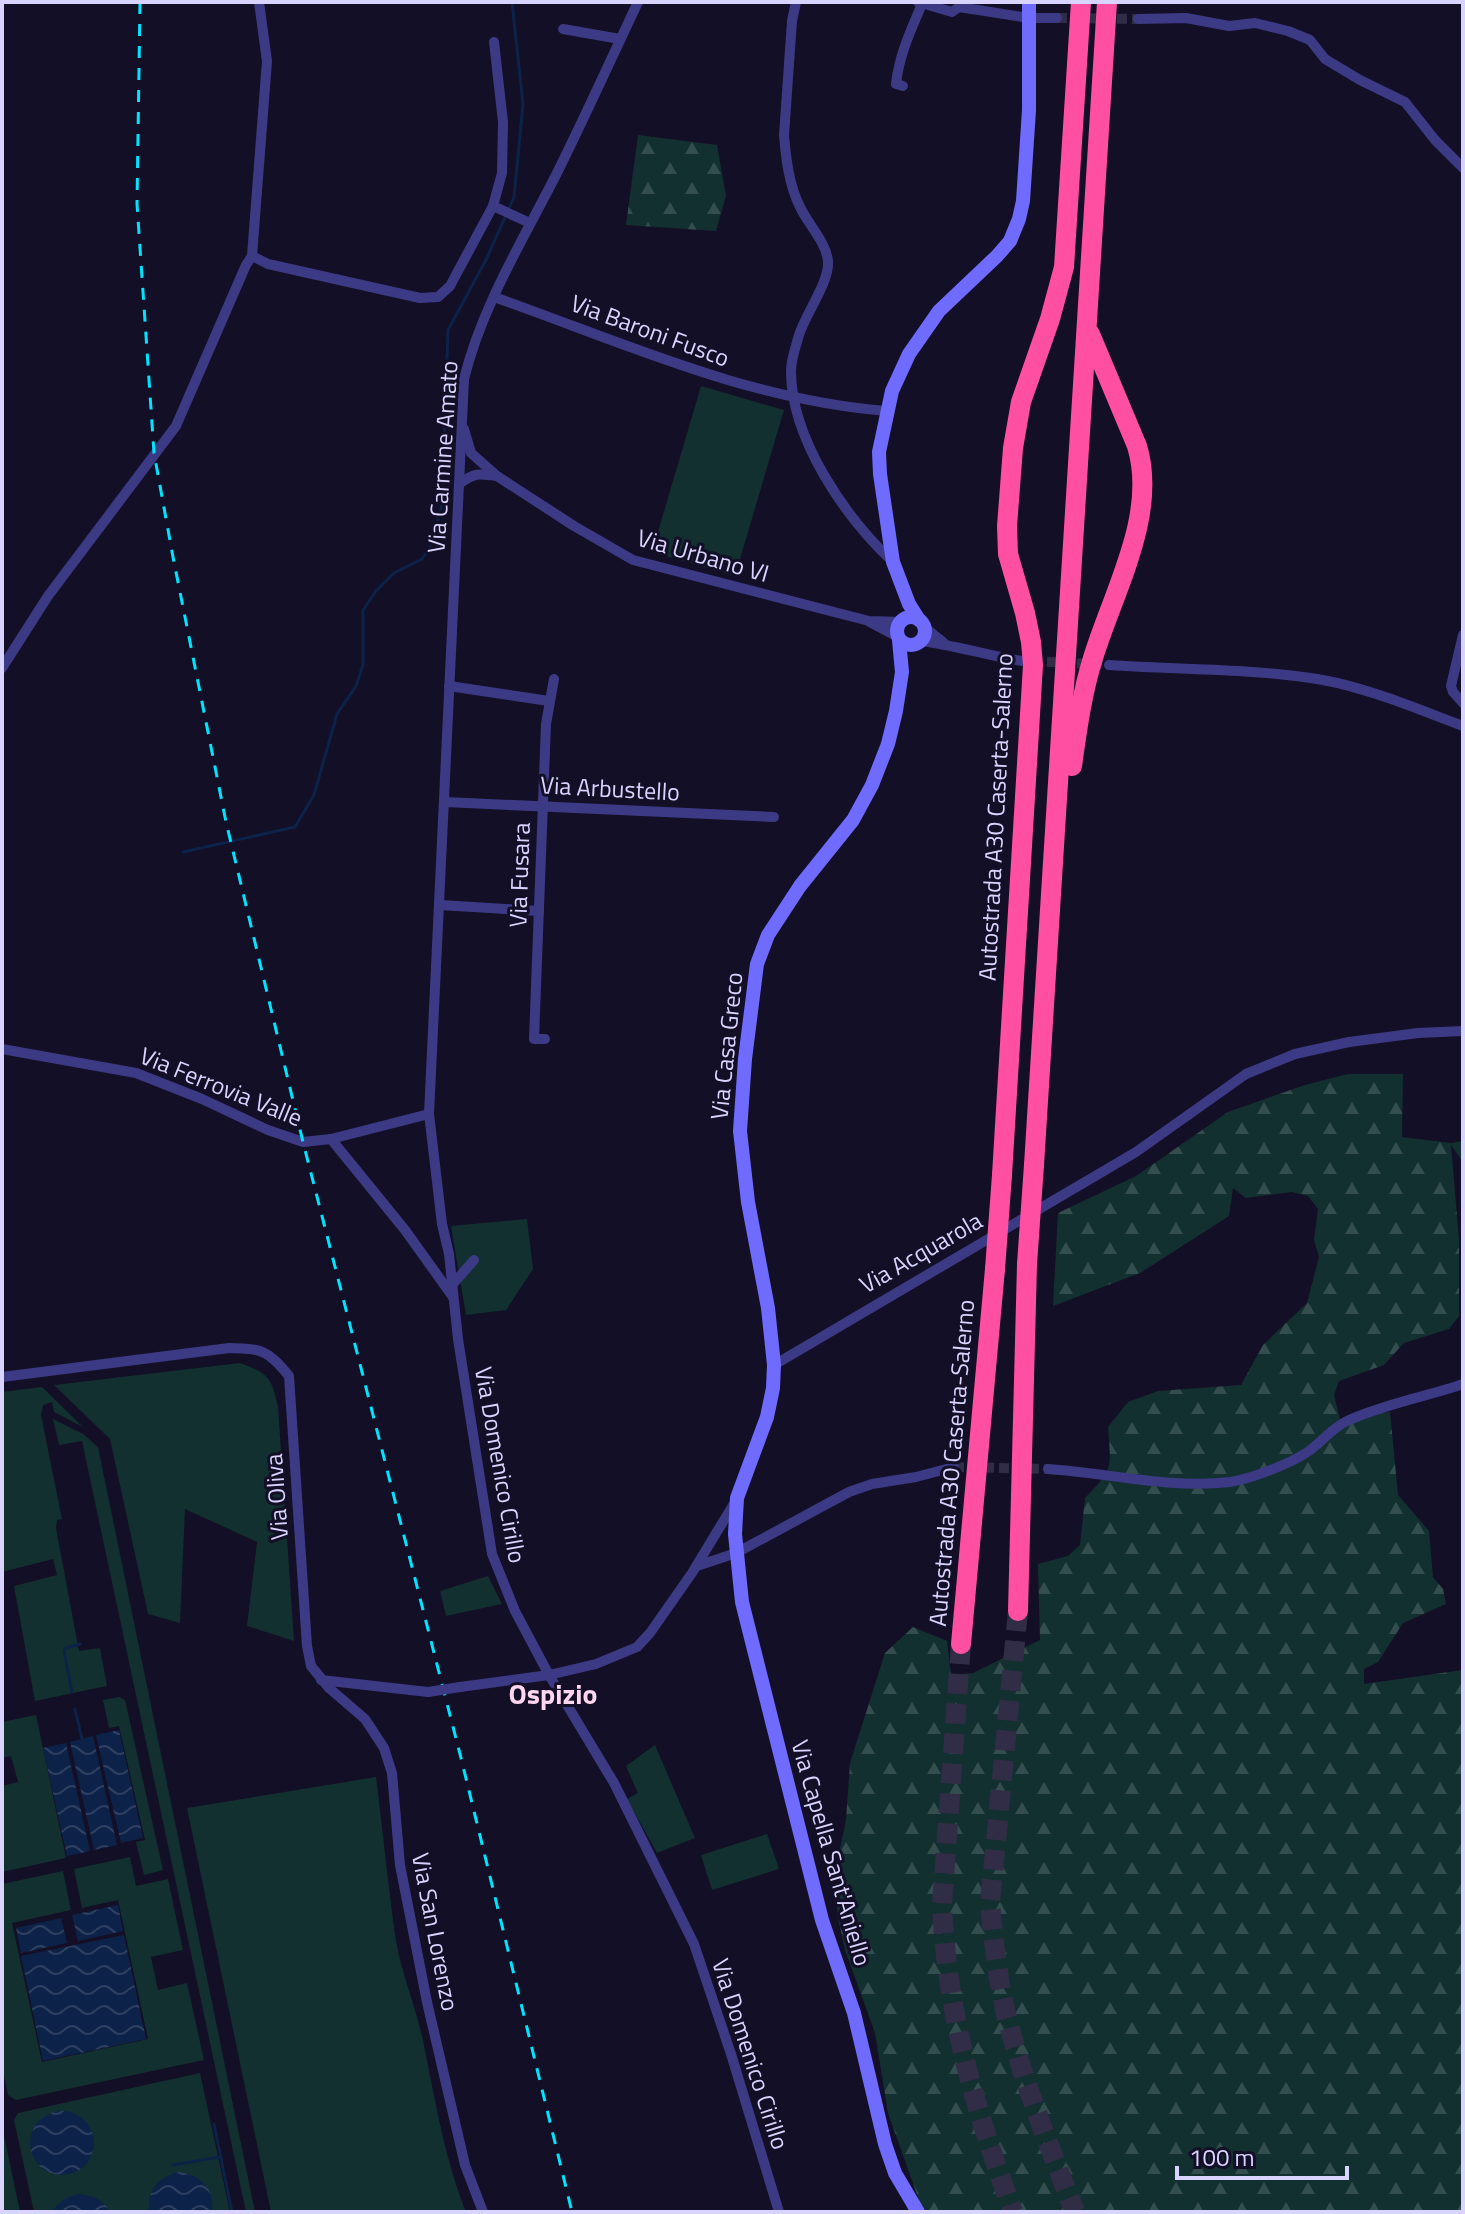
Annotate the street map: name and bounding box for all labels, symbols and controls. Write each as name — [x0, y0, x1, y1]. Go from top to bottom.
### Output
street label: Via Baroni Fusco — [566, 285, 735, 375]
street label: Via Carmine Amato — [417, 359, 467, 554]
street label: Via Urbano VI — [633, 519, 773, 591]
street label: Autostrada A30 Caserta-Salerno — [968, 652, 1022, 982]
street label: Via Arbustello — [539, 766, 681, 810]
street label: Via Fusara — [499, 822, 539, 928]
street label: Via Casa Greco — [700, 970, 752, 1121]
street label: Via Ferrovia Valle — [135, 1037, 308, 1135]
street label: Via Acquarola — [852, 1202, 989, 1302]
street label: Autostrada A30 Caserta-Salerno — [919, 1298, 983, 1628]
street label: Via Domenico Cirillo — [466, 1364, 536, 1566]
street label: Via Oliva — [255, 1453, 297, 1541]
district label: Ospizio — [509, 1672, 597, 1715]
street label: Via Capella Sant'Aniello — [783, 1736, 881, 1970]
street label: Via San Lorenzo — [403, 1850, 469, 2014]
street label: Via Domenico Cirillo — [703, 1954, 799, 2154]
scale bar — [1177, 2130, 1347, 2180]
text: 100 m — [1189, 2139, 1255, 2175]

